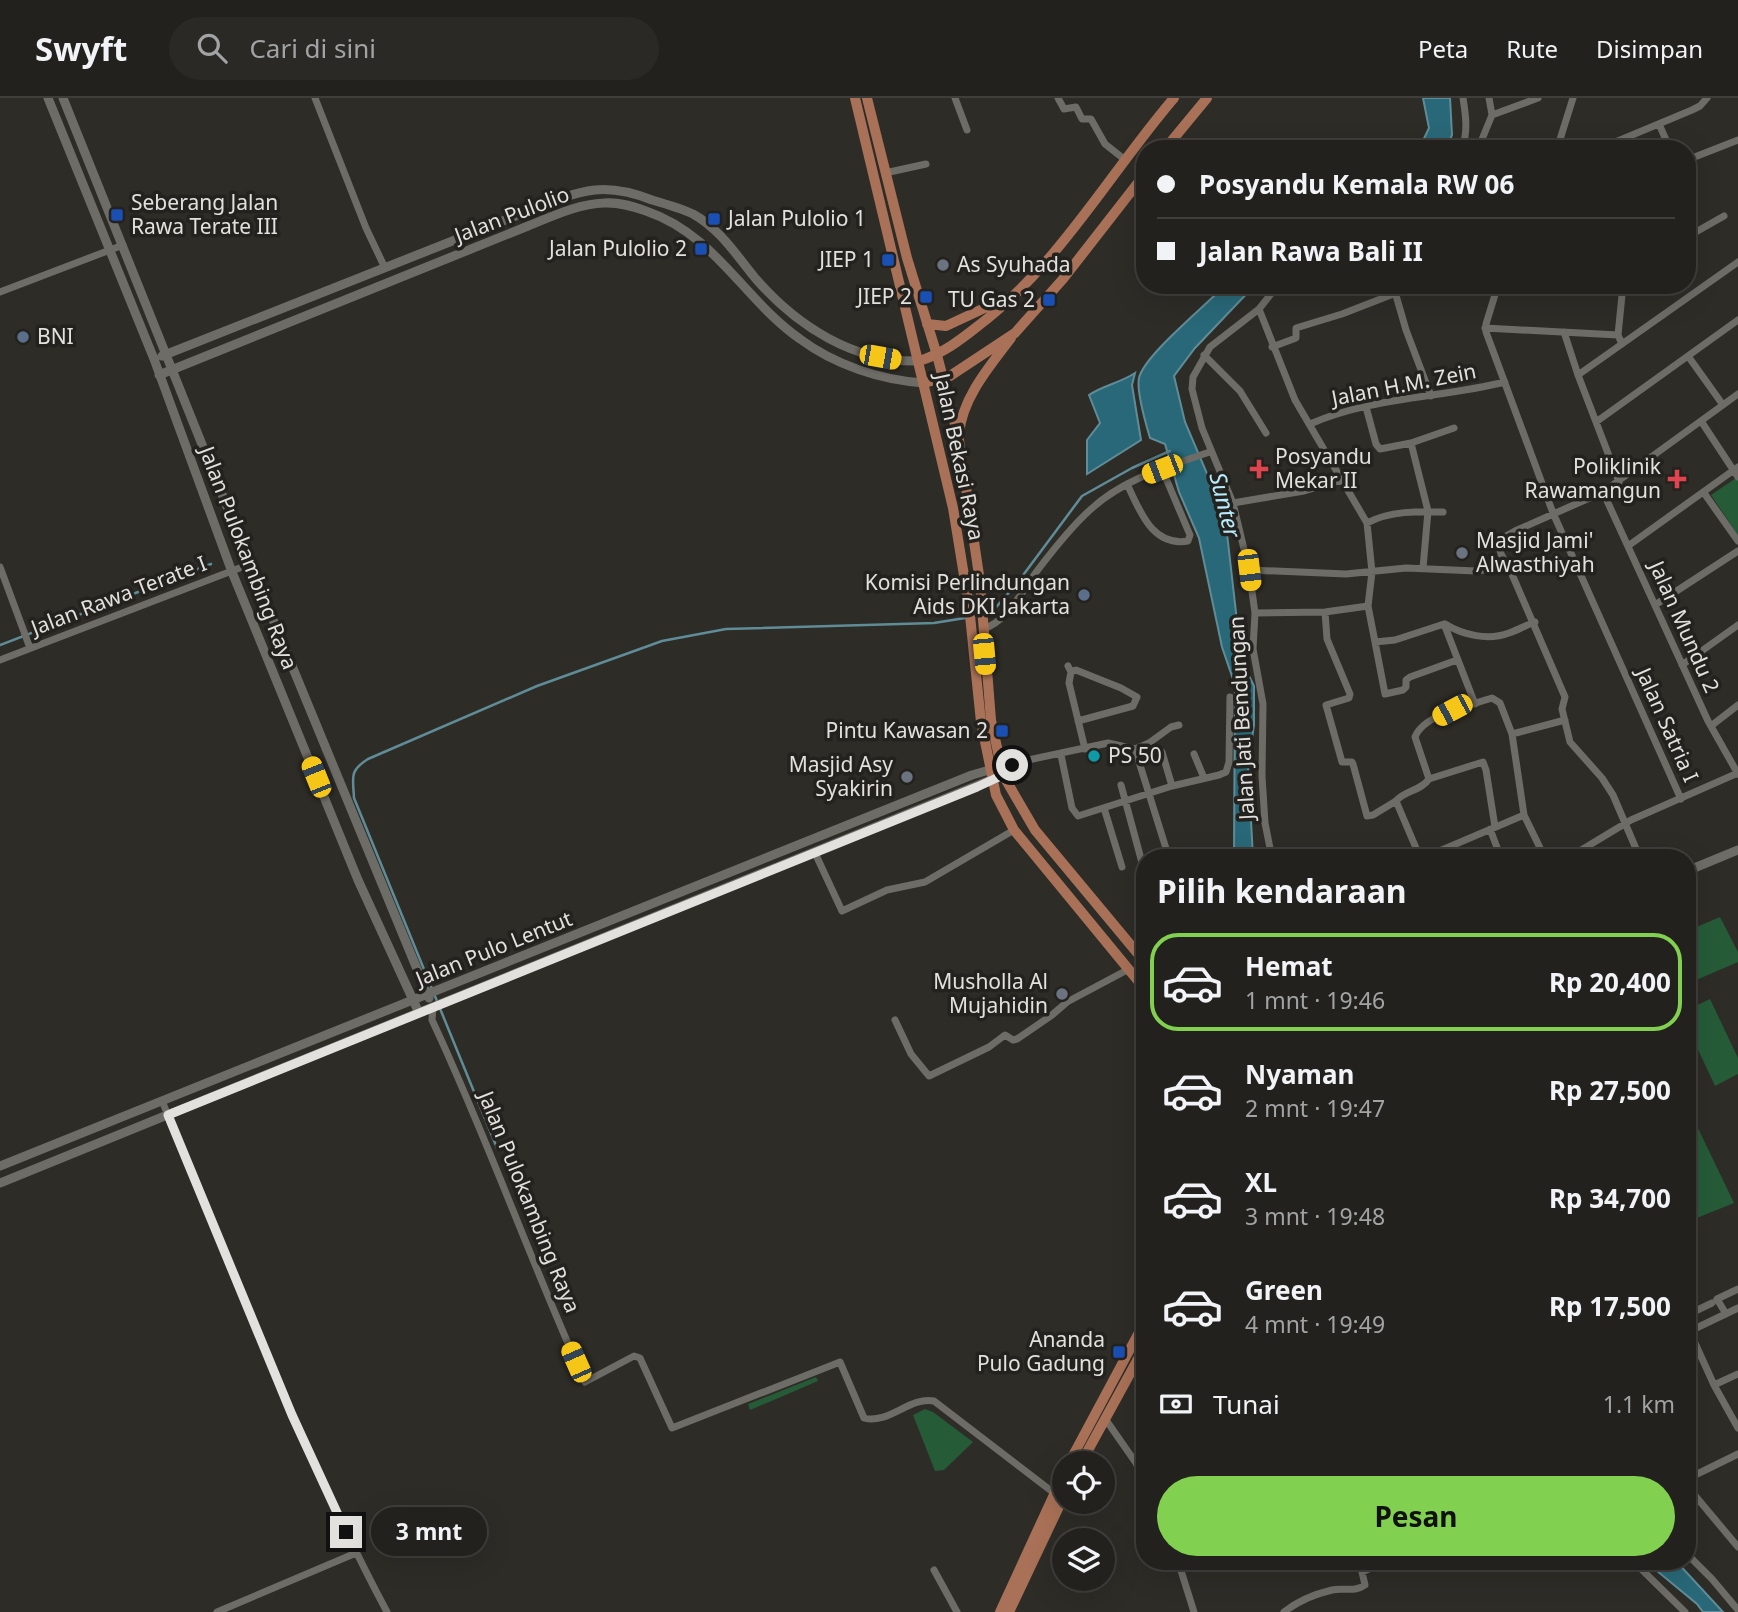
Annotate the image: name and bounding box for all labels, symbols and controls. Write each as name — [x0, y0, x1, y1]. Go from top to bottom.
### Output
search box — [169, 17, 659, 80]
text: Swyft — [35, 26, 127, 71]
icon: search — [193, 29, 231, 67]
text: Cari di sini — [249, 30, 376, 66]
text: Peta — [1418, 32, 1468, 65]
text: Rute — [1506, 32, 1558, 65]
text: Disimpan — [1596, 32, 1703, 65]
text: Posyandu Kemala RW 06 — [1199, 166, 1514, 202]
street label: Jalan Pulolio — [449, 179, 573, 249]
place label: Seberang Jalan Rawa Terate III — [131, 188, 278, 240]
place label: Jalan Pulolio 1 — [726, 204, 866, 232]
marker: Seberang Jalan Rawa Terate III — [109, 207, 125, 223]
marker: Jalan Pulolio 1 — [706, 211, 722, 227]
text: Jalan Rawa Bali II — [1199, 233, 1423, 269]
place label: Jalan Pulolio 2 — [547, 234, 687, 262]
marker: Jalan Pulolio 2 — [693, 241, 709, 257]
place label: JIEP 1 — [817, 245, 874, 273]
place label: As Syuhada — [957, 250, 1071, 278]
marker: JIEP 1 — [880, 252, 896, 268]
marker: As Syuhada — [935, 257, 951, 273]
place label: JIEP 2 — [855, 282, 912, 310]
place label: TU Gas 2 — [948, 285, 1035, 313]
marker: JIEP 2 — [918, 289, 934, 305]
marker: TU Gas 2 — [1041, 292, 1057, 308]
place label: BNI — [37, 322, 74, 350]
marker: BNI — [15, 329, 31, 345]
car — [858, 343, 903, 371]
street label: Jalan H.M. Zein — [1327, 356, 1478, 412]
street label: Jalan Bekasi Raya — [928, 369, 991, 543]
street label: Jalan Pulokambing Raya — [193, 440, 304, 673]
place label: Posyandu Mekar II — [1275, 442, 1372, 494]
car — [1139, 452, 1186, 486]
place label: Poliklinik Rawamangun — [1525, 452, 1662, 504]
marker: Posyandu Mekar II — [1249, 459, 1269, 479]
water label: Sunter — [1202, 469, 1250, 542]
marker: Poliklinik Rawamangun — [1667, 469, 1687, 489]
place label: Masjid Jami' Alwasthiyah — [1476, 526, 1595, 578]
marker: Masjid Jami' Alwasthiyah — [1454, 545, 1470, 561]
car — [1237, 548, 1262, 592]
street label: Jalan Rawa Terate I — [25, 549, 210, 642]
street label: Jalan Mundu 2 — [1643, 554, 1726, 697]
place label: Komisi Perlindungan Aids DKI Jakarta — [865, 568, 1070, 620]
marker: Komisi Perlindungan Aids DKI Jakarta — [1076, 587, 1092, 603]
street label: Jalan Jati Bendungan — [1222, 615, 1260, 823]
car — [972, 632, 997, 676]
street label: Jalan Satria I — [1629, 661, 1706, 786]
car — [1429, 691, 1476, 729]
place label: Pintu Kawasan 2 — [826, 716, 988, 744]
marker: Pintu Kawasan 2 — [994, 723, 1010, 739]
place label: PS 50 — [1108, 741, 1162, 769]
marker: PS 50 — [1086, 748, 1102, 764]
route start — [996, 749, 1028, 781]
place label: Masjid Asy Syakirin — [789, 750, 893, 802]
car — [299, 754, 334, 800]
marker: Masjid Asy Syakirin — [899, 769, 915, 785]
text: Pilih kendaraan — [1157, 869, 1407, 912]
street label: Jalan Pulo Lentut — [409, 904, 576, 993]
text: Hemat — [1245, 948, 1333, 984]
icon: car — [1161, 951, 1224, 1014]
text: Rp 20,400 — [1549, 964, 1671, 1000]
place label: Musholla Al Mujahidin — [933, 967, 1048, 1019]
text: 1 mnt · 19:46 — [1245, 984, 1385, 1016]
marker: Musholla Al Mujahidin — [1054, 986, 1070, 1002]
text: Nyaman — [1245, 1056, 1354, 1092]
icon: car — [1161, 1059, 1224, 1122]
text: Rp 27,500 — [1549, 1072, 1671, 1108]
street label: Jalan Pulokambing Raya — [472, 1085, 587, 1317]
text: 2 mnt · 19:47 — [1245, 1092, 1385, 1124]
text: XL — [1245, 1164, 1277, 1200]
icon: car — [1161, 1167, 1224, 1230]
text: Rp 34,700 — [1549, 1180, 1671, 1216]
text: 3 mnt · 19:48 — [1245, 1200, 1385, 1232]
text: Green — [1245, 1272, 1323, 1308]
icon: car — [1161, 1275, 1224, 1338]
text: Rp 17,500 — [1549, 1288, 1671, 1324]
text: 4 mnt · 19:49 — [1245, 1308, 1385, 1340]
place label: Ananda Pulo Gadung — [977, 1325, 1105, 1377]
car — [558, 1339, 595, 1385]
marker: Ananda Pulo Gadung — [1111, 1344, 1127, 1360]
icon: cash — [1157, 1385, 1195, 1423]
text: Tunai — [1213, 1386, 1280, 1422]
text: 1.1 km — [1603, 1388, 1675, 1420]
map controls — [1052, 1451, 1115, 1591]
button: locate — [1052, 1451, 1115, 1514]
button: Pesan — [1157, 1476, 1675, 1556]
callout: 3 mnt — [370, 1508, 486, 1556]
text: 3 mnt — [396, 1515, 462, 1547]
route end — [330, 1516, 362, 1548]
button: layers — [1052, 1528, 1115, 1591]

